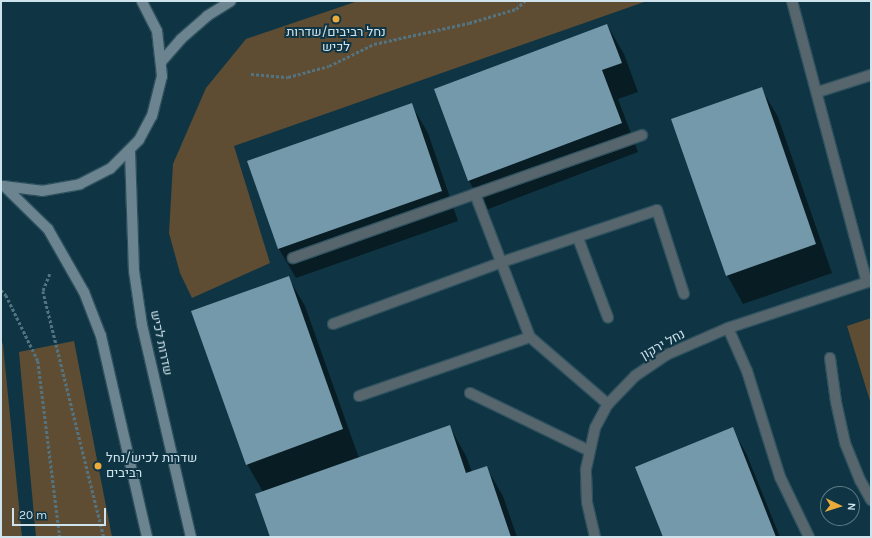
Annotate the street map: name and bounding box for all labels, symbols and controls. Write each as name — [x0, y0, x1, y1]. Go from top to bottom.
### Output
marker: נחל רביבים/שדרות לכיש — [331, 14, 341, 24]
place label: נחל רביבים/שדרות לכיש — [286, 25, 386, 56]
street label: שדרות לכיש — [146, 309, 176, 377]
street label: נחל ירקון — [638, 326, 688, 364]
place label: שדרות לכיש/נחל רביבים — [106, 451, 197, 482]
marker: שדרות לכיש/נחל רביבים — [93, 461, 103, 471]
north arrow — [820, 486, 860, 526]
scale bar — [14, 500, 108, 526]
text: N — [845, 502, 858, 511]
text: 20 m — [19, 508, 47, 522]

